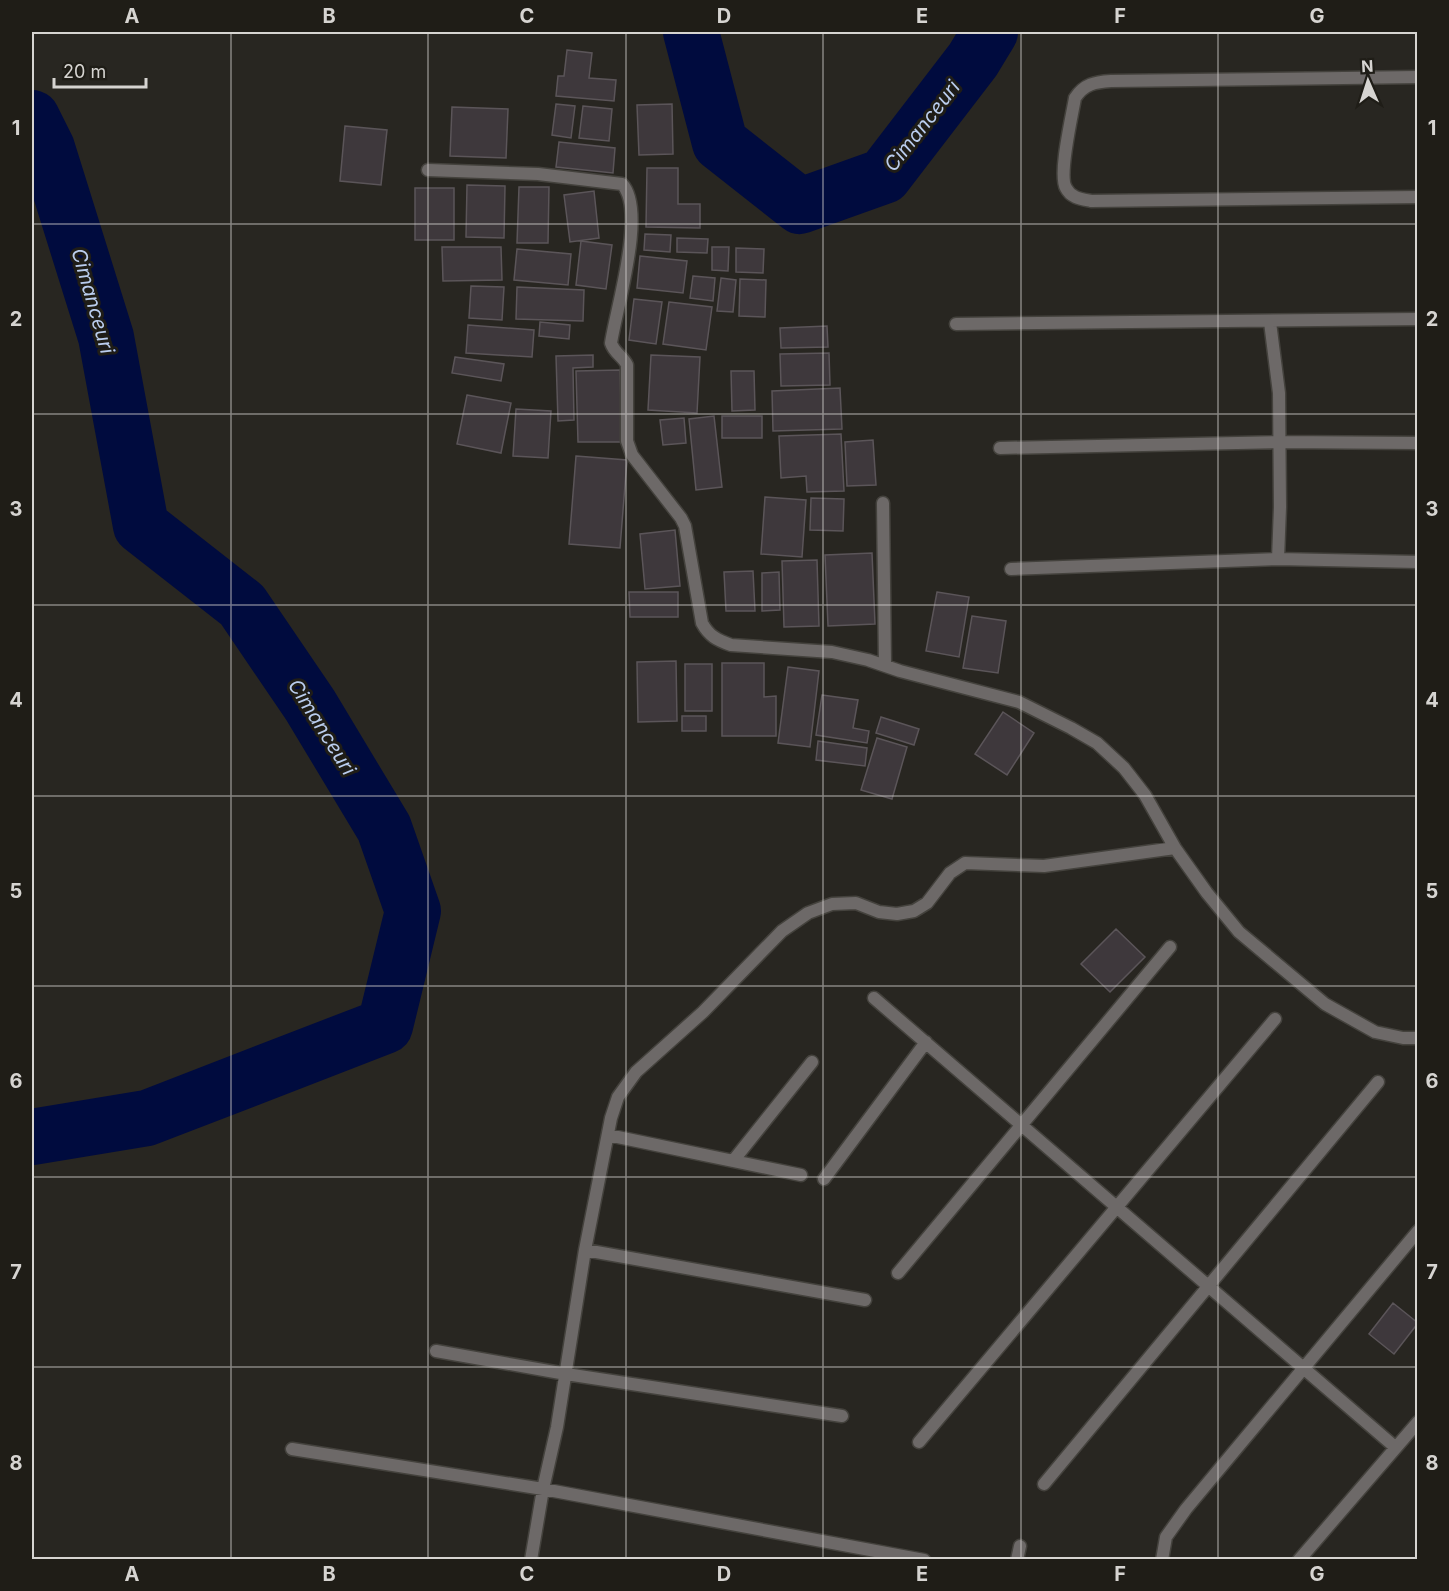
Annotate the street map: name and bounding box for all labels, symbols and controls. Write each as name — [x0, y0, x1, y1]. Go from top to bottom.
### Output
text: A — [125, 4, 140, 28]
text: B — [322, 4, 336, 28]
text: C — [520, 4, 534, 28]
text: D — [717, 4, 731, 28]
text: E — [916, 4, 928, 28]
text: F — [1114, 4, 1126, 28]
text: G — [1309, 4, 1325, 28]
scale bar — [54, 51, 146, 89]
north arrow — [1338, 51, 1398, 111]
text: N — [1361, 56, 1374, 76]
text: 20 m — [63, 61, 106, 82]
water label: Cimanceuri — [879, 75, 966, 176]
text: 1 — [12, 116, 20, 140]
text: 1 — [1428, 116, 1436, 140]
water label: Cimanceuri — [67, 246, 120, 358]
text: 2 — [10, 307, 22, 331]
text: 2 — [1426, 307, 1438, 331]
text: 3 — [10, 497, 22, 521]
text: 3 — [1426, 497, 1438, 521]
water label: Cimanceuri — [283, 675, 362, 780]
text: 4 — [9, 688, 23, 712]
text: 4 — [1425, 688, 1439, 712]
text: 5 — [10, 879, 22, 903]
text: 5 — [1426, 879, 1438, 903]
text: 6 — [10, 1069, 23, 1093]
text: 6 — [1426, 1069, 1439, 1093]
text: 7 — [10, 1260, 22, 1284]
text: 7 — [1426, 1260, 1438, 1284]
text: 8 — [9, 1451, 23, 1475]
text: 8 — [1425, 1451, 1439, 1475]
text: A — [125, 1562, 140, 1586]
text: B — [322, 1562, 336, 1586]
text: C — [520, 1562, 534, 1586]
text: D — [717, 1562, 731, 1586]
text: E — [916, 1562, 928, 1586]
text: F — [1114, 1562, 1126, 1586]
text: G — [1309, 1562, 1325, 1586]

